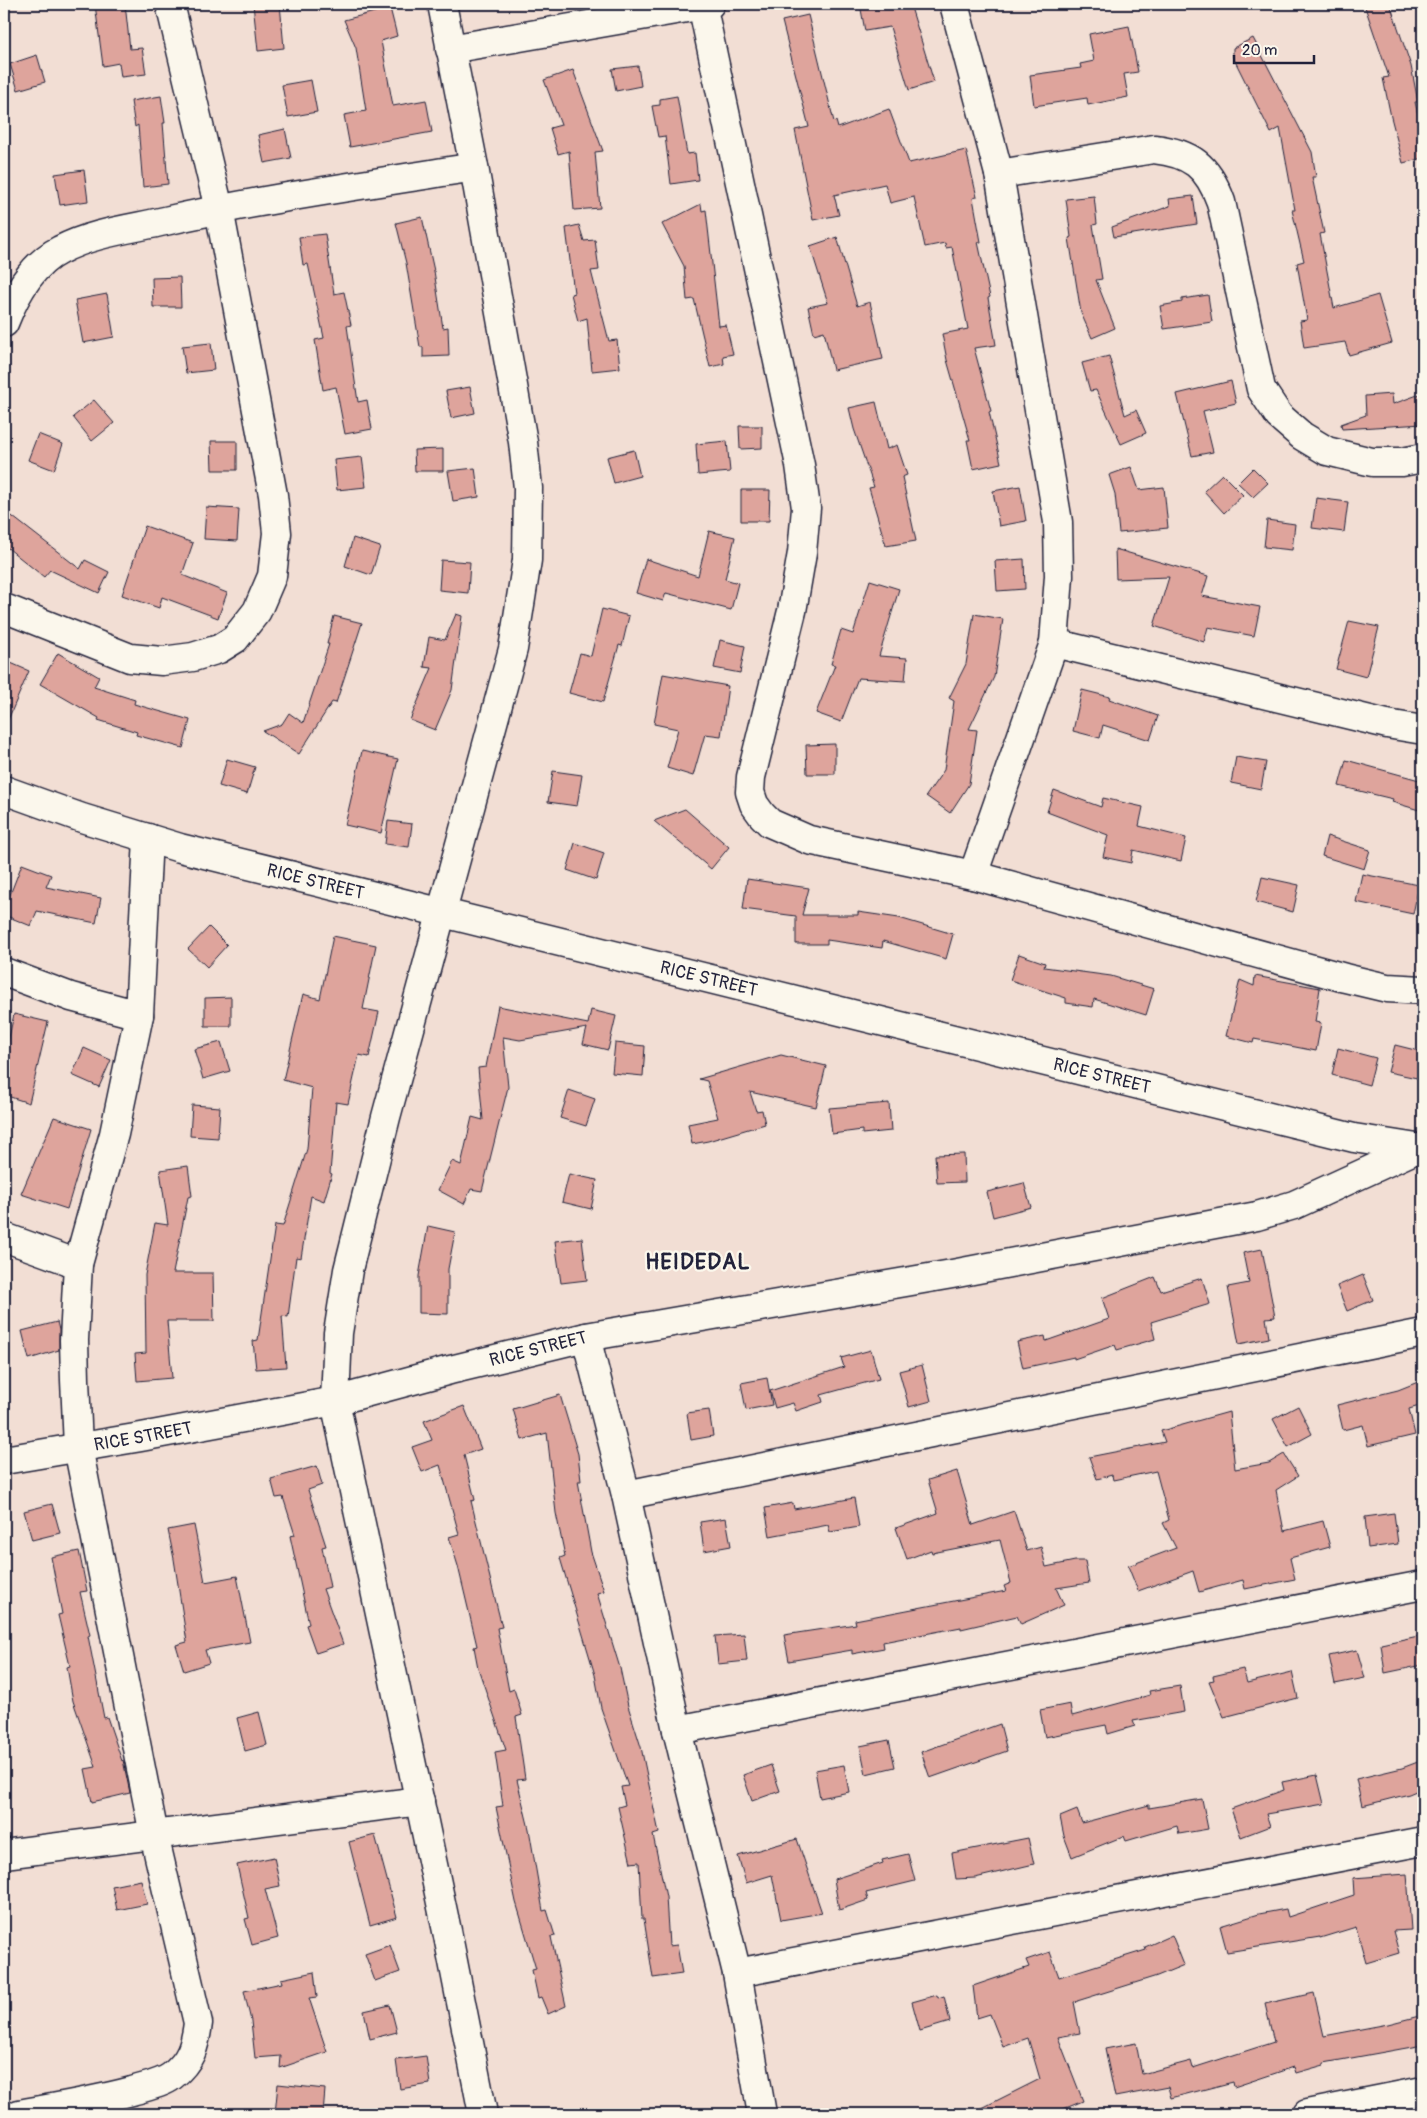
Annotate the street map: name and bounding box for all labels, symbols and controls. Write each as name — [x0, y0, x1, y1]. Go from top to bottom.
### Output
scale bar — [1234, 32, 1314, 64]
text: 20 m — [1242, 41, 1277, 60]
street label: RICE STREET — [264, 858, 367, 905]
street label: RICE STREET — [658, 956, 760, 1002]
street label: RICE STREET — [1051, 1053, 1153, 1099]
district label: HEIDEDAL — [645, 1248, 751, 1276]
street label: RICE STREET — [487, 1326, 589, 1372]
street label: RICE STREET — [92, 1416, 194, 1456]

